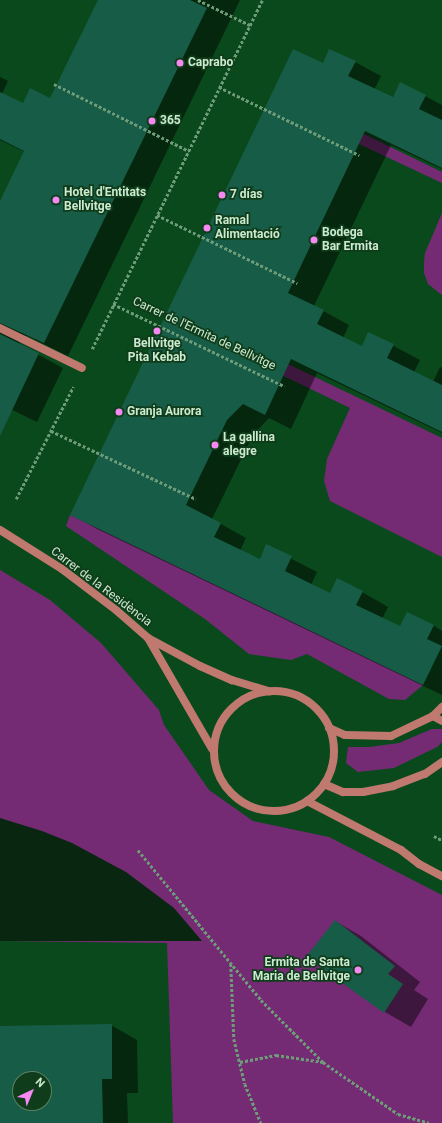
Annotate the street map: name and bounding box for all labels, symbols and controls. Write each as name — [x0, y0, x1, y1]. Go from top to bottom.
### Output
place label: Caprabo — [188, 56, 233, 70]
marker: Caprabo — [175, 58, 185, 68]
place label: 365 — [160, 114, 181, 128]
marker: 365 — [147, 116, 157, 126]
place label: Hotel d'Entitats Bellvitge — [64, 186, 146, 214]
place label: 7 días — [230, 188, 262, 202]
marker: 7 días — [217, 190, 227, 200]
marker: Hotel d'Entitats Bellvitge — [51, 195, 61, 205]
place label: Ramal Alimentació — [215, 214, 280, 242]
marker: Ramal Alimentació — [202, 223, 212, 233]
place label: Bodega Bar Ermita — [322, 226, 379, 254]
marker: Bodega Bar Ermita — [309, 235, 319, 245]
street label: Carrer de l'Ermita de Bellvitge — [130, 294, 278, 374]
marker: Bellvitge Pita Kebab — [152, 326, 162, 336]
place label: Bellvitge Pita Kebab — [128, 337, 186, 365]
place label: Granja Aurora — [127, 405, 201, 419]
marker: Granja Aurora — [114, 407, 124, 417]
place label: La gallina alegre — [223, 431, 275, 459]
marker: La gallina alegre — [210, 440, 220, 450]
street label: Carrer de la Residència — [48, 544, 154, 630]
place label: Ermita de Santa Maria de Bellvitge — [253, 956, 350, 984]
marker: Ermita de Santa Maria de Bellvitge — [353, 965, 363, 975]
north arrow — [12, 1071, 52, 1111]
text: N — [33, 1075, 47, 1090]

